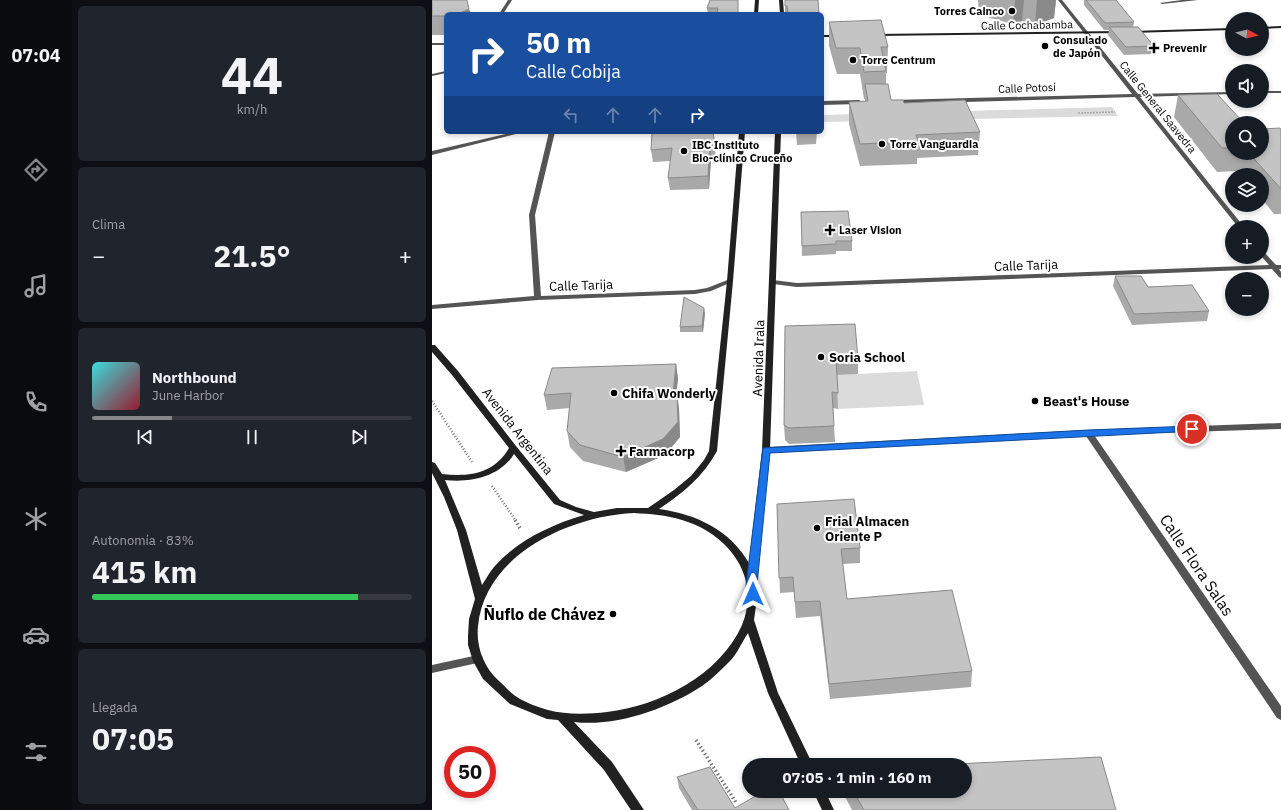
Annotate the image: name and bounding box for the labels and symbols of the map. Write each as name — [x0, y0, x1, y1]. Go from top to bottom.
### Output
place label: Torres Cainco — [934, 4, 1004, 18]
marker: Torres Cainco — [1007, 6, 1017, 16]
north arrow — [1225, 12, 1269, 56]
street label: Calle Cochabamba — [981, 17, 1073, 33]
place label: Consulado de Japón — [1053, 33, 1108, 60]
marker: Consulado de Japón — [1040, 41, 1050, 51]
place label: Prevenir — [1163, 41, 1207, 55]
marker: Prevenir — [1148, 42, 1160, 54]
place label: Torre Centrum — [861, 53, 936, 67]
marker: Torre Centrum — [848, 55, 858, 65]
street label: Calle General Saavedra — [1117, 58, 1200, 156]
street label: Calle Potosí — [998, 80, 1056, 96]
place label: Torre Vanguardia — [890, 137, 978, 151]
place label: IBC Instituto Bio-clínico Cruceño — [692, 138, 792, 165]
marker: Torre Vanguardia — [877, 139, 887, 149]
marker: IBC Instituto Bio-clínico Cruceño — [679, 146, 689, 156]
place label: Laser Vision — [839, 223, 902, 237]
marker: Laser Vision — [824, 224, 836, 236]
street label: Calle Tarija — [994, 256, 1058, 275]
street label: Calle Tarija — [549, 276, 613, 295]
street label: Avenida Irala — [749, 319, 768, 397]
place label: Soria School — [829, 349, 905, 366]
marker: Soria School — [816, 352, 826, 362]
street label: Avenida Argentina — [478, 384, 557, 478]
place label: Chifa Wonderly — [622, 385, 716, 402]
marker: Chifa Wonderly — [609, 388, 619, 398]
place label: Beast's House — [1043, 393, 1129, 410]
marker: Beast's House — [1030, 396, 1040, 406]
pin — [1175, 412, 1209, 446]
place label: Farmacorp — [629, 443, 695, 460]
marker: Farmacorp — [616, 446, 626, 456]
street label: Calle Flora Salas — [1156, 510, 1238, 620]
place label: Frial Almacen Oriente P — [825, 513, 909, 545]
marker: Frial Almacen Oriente P — [812, 523, 822, 533]
position arrow — [732, 573, 774, 615]
place label: Ñuflo de Chávez — [483, 604, 605, 624]
marker: Ñuflo de Chávez — [608, 609, 618, 619]
speed limit sign: 50 — [444, 746, 496, 798]

